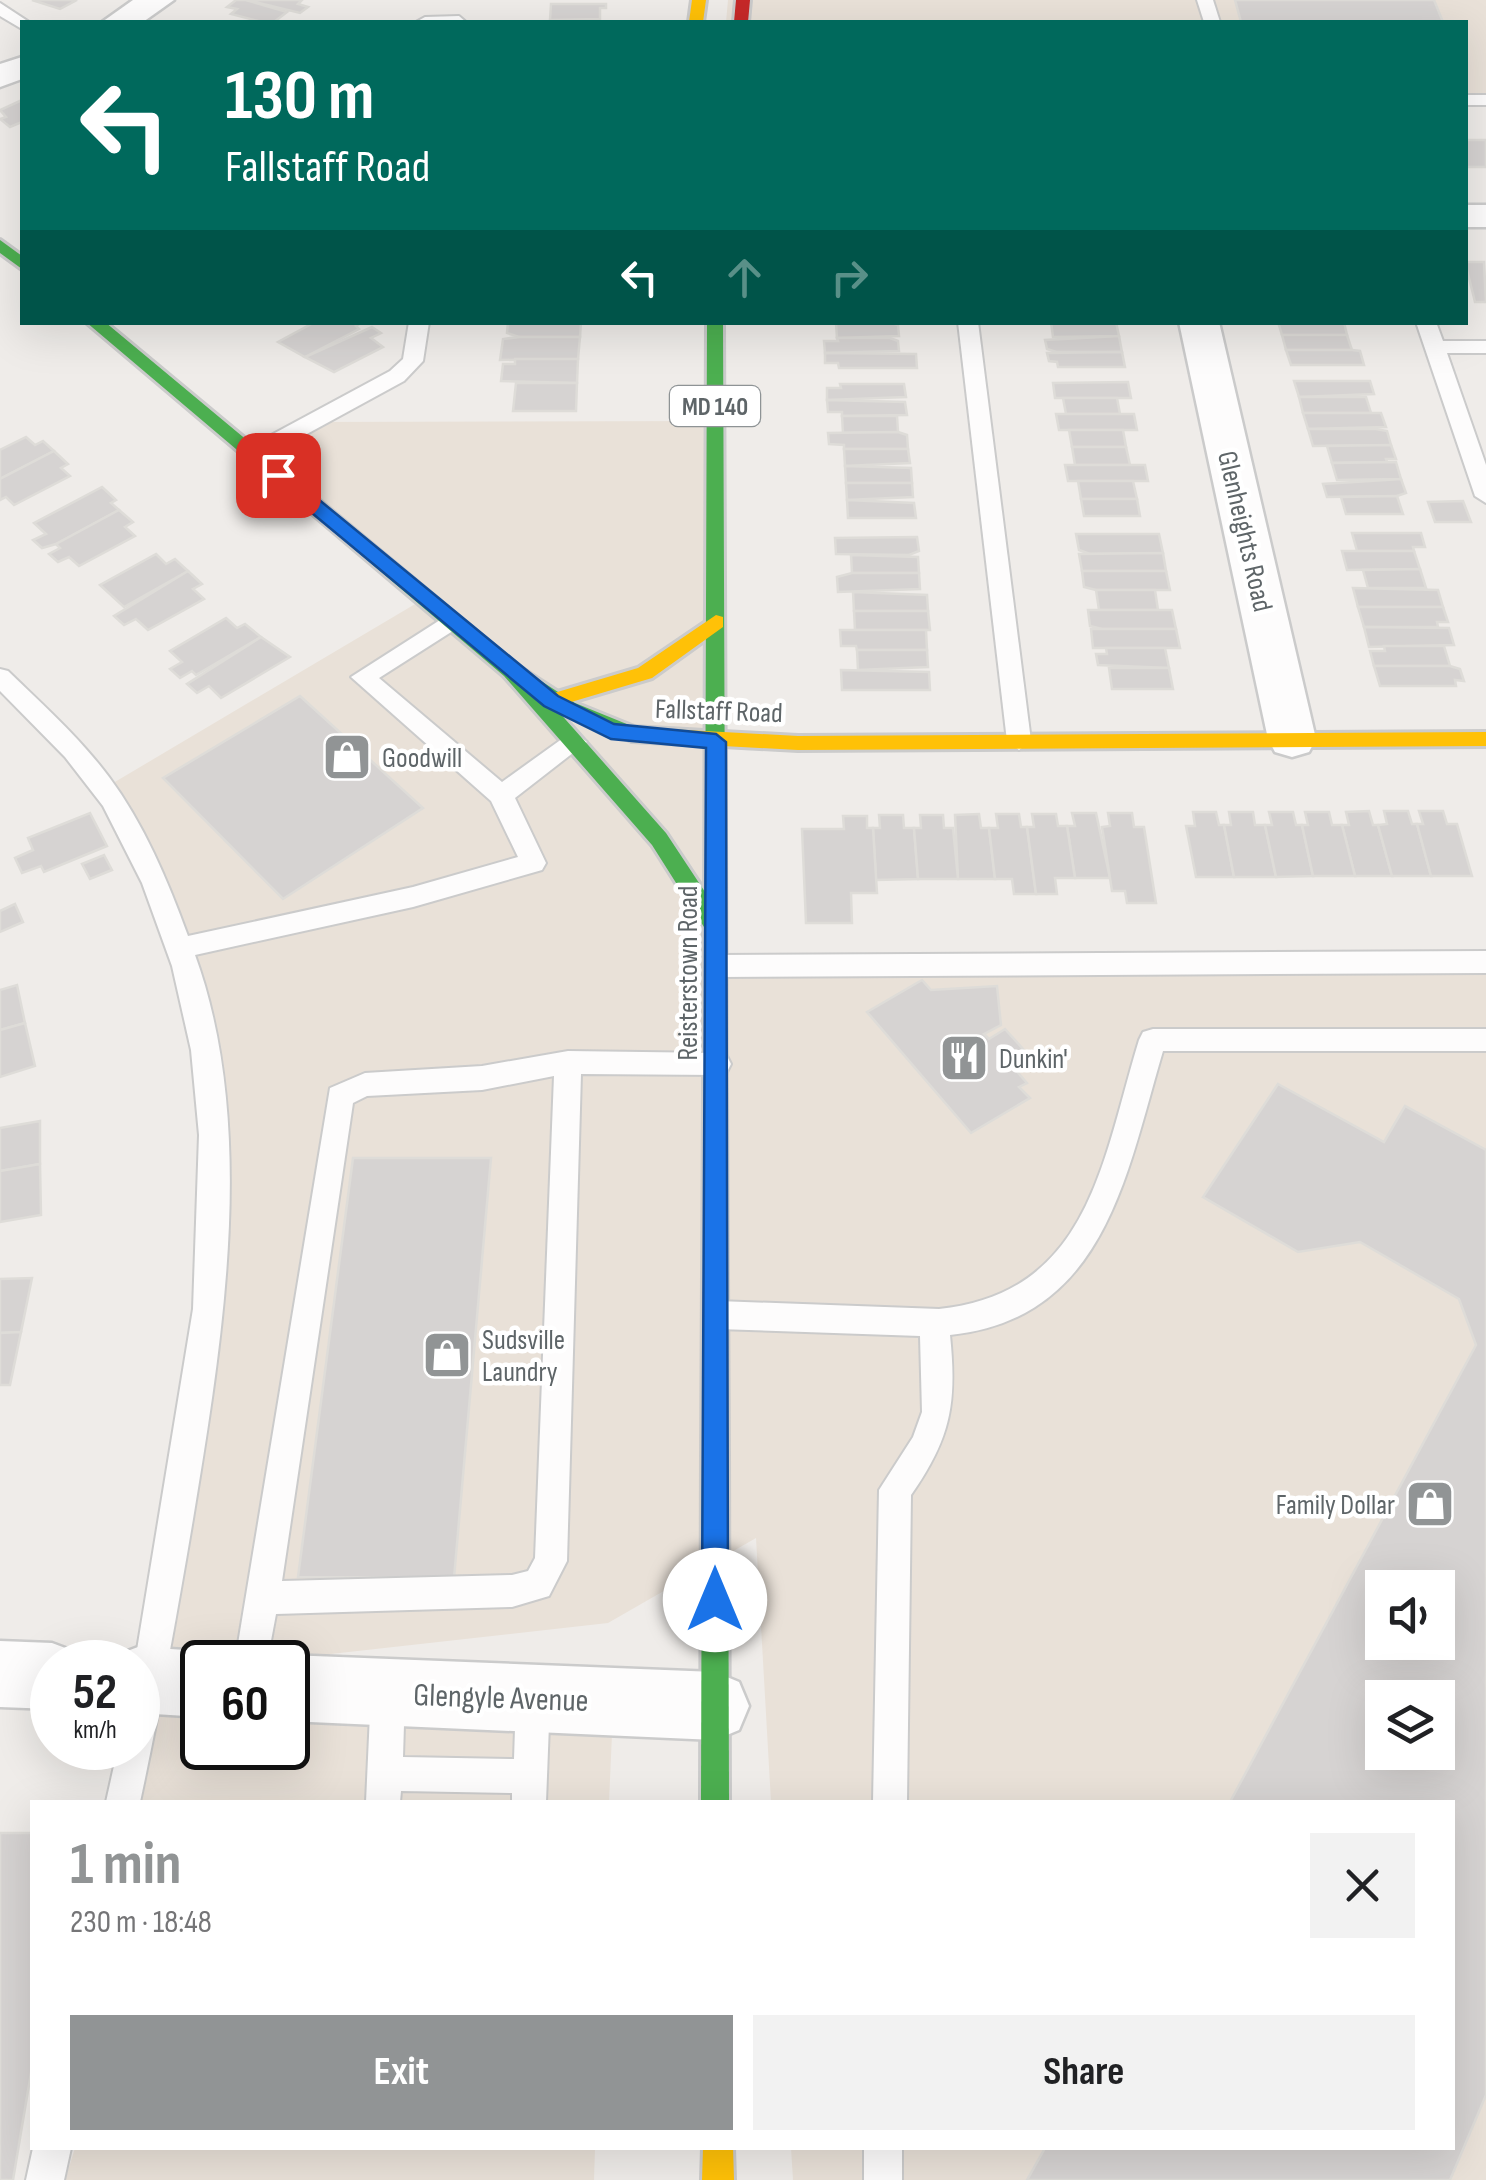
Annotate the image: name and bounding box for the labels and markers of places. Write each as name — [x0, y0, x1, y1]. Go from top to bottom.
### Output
pin — [236, 433, 321, 518]
shop icon: Goodwill — [321, 731, 373, 783]
place label: Goodwill — [382, 742, 462, 775]
restaurant icon: Dunkin' — [938, 1032, 990, 1084]
place label: Dunkin' — [999, 1043, 1068, 1076]
place label: Sudsville Laundry — [482, 1324, 565, 1389]
shop icon: Sudsville Laundry — [421, 1329, 473, 1381]
shop icon: Family Dollar — [1404, 1478, 1456, 1530]
place label: Family Dollar — [1276, 1489, 1395, 1522]

